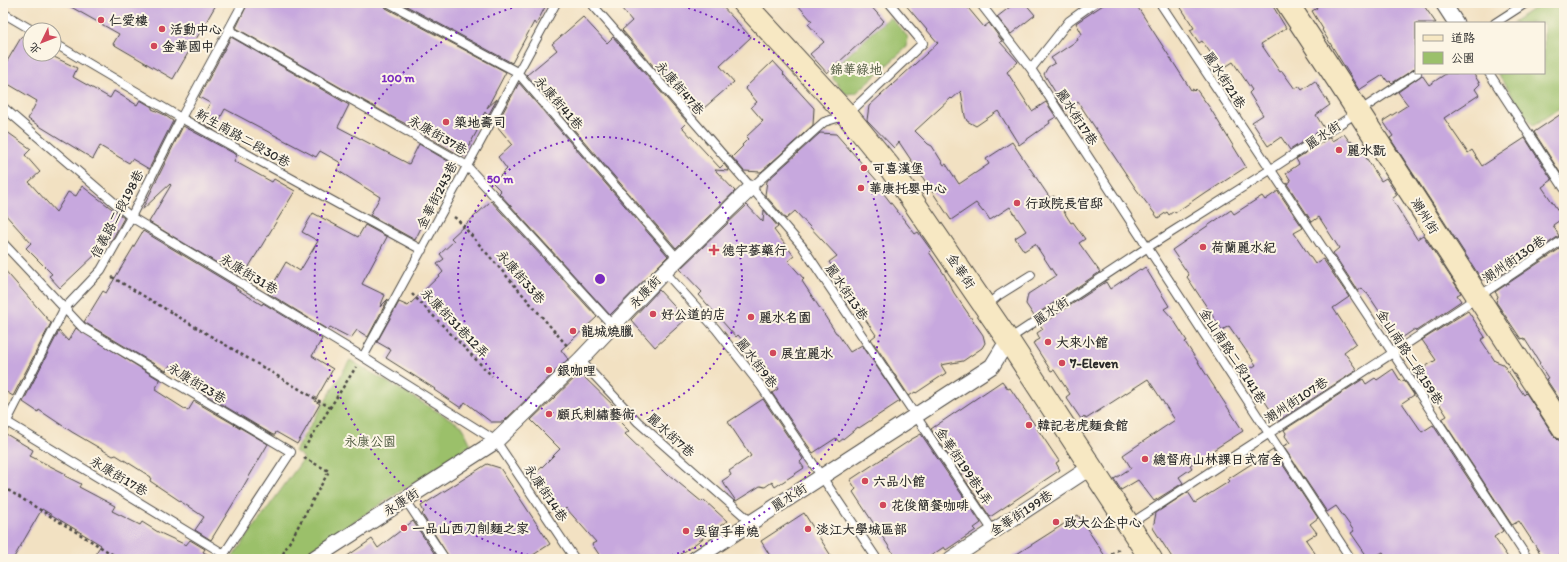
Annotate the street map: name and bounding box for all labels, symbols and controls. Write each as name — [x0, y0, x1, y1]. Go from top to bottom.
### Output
place label: 仁愛樓 — [109, 13, 148, 28]
marker: 仁愛樓 — [96, 15, 106, 25]
north arrow — [22, 22, 62, 62]
place label: 活動中心 — [170, 22, 222, 37]
legend — [1415, 22, 1545, 74]
marker: 活動中心 — [157, 24, 167, 34]
text: 道路 — [1451, 31, 1475, 45]
place label: 金華國中 — [162, 39, 214, 54]
text: 北 — [27, 40, 44, 57]
marker: 金華國中 — [149, 41, 159, 51]
street label: 麗水街21巷 — [1201, 49, 1249, 111]
text: 公園 — [1451, 51, 1475, 65]
street label: 永康街47巷 — [653, 58, 707, 118]
park label: 錦華綠地 — [830, 62, 882, 77]
text: 100 m — [381, 71, 415, 85]
street label: 永康街41巷 — [532, 73, 586, 133]
street label: 麗水街17巷 — [1053, 86, 1101, 148]
street label: 新生南路二段30巷 — [193, 106, 293, 170]
street label: 永康街37巷 — [406, 112, 470, 158]
place label: 築地壽司 — [454, 115, 506, 130]
marker: 築地壽司 — [441, 117, 451, 127]
street label: 麗水街 — [1303, 118, 1343, 152]
place label: 麗水翫 — [1347, 143, 1386, 158]
marker: 麗水翫 — [1334, 145, 1344, 155]
street label: 金華街243巷 — [414, 159, 460, 231]
place label: 可喜漢堡 — [872, 161, 924, 176]
marker: 可喜漢堡 — [859, 163, 869, 173]
street label: 信義路二段198巷 — [87, 167, 147, 261]
text: 50 m — [487, 172, 514, 186]
place label: 華康托嬰中心 — [869, 181, 947, 196]
marker: 華康托嬰中心 — [856, 183, 866, 193]
street label: 潮州街 — [1408, 195, 1442, 237]
place label: 行政院長官邸 — [1025, 196, 1103, 211]
marker: 行政院長官邸 — [1012, 198, 1022, 208]
street label: 潮州街130巷 — [1479, 232, 1549, 286]
place label: 荷蘭麗水紀 — [1211, 240, 1276, 255]
marker: 荷蘭麗水紀 — [1198, 242, 1208, 252]
place label: 德宇蔘藥行 — [722, 243, 787, 258]
marker: 德宇蔘藥行 — [709, 245, 719, 255]
street label: 永康街33巷 — [494, 247, 548, 307]
street label: 永康街31巷 — [217, 251, 281, 297]
street label: 金華街 — [944, 251, 978, 291]
street label: 麗水街13巷 — [823, 261, 871, 323]
centre of rings — [593, 272, 607, 286]
street label: 永康街 — [626, 273, 664, 311]
street label: 永康街31巷12弄 — [418, 285, 492, 361]
street label: 麗水街 — [1031, 294, 1071, 328]
street label: 金山南路二段141巷 — [1197, 305, 1269, 407]
place label: 好公道的店 — [661, 307, 726, 322]
street label: 金山南路二段159巷 — [1374, 307, 1446, 407]
marker: 好公道的店 — [648, 309, 658, 319]
place label: 麗水名園 — [759, 310, 811, 325]
marker: 麗水名園 — [746, 312, 756, 322]
place label: 龍城燒臘 — [581, 324, 633, 339]
marker: 龍城燒臘 — [568, 326, 578, 336]
street label: 麗水街9巷 — [733, 335, 781, 391]
place label: 大來小館 — [1056, 335, 1108, 350]
marker: 大來小館 — [1043, 337, 1053, 347]
place label: 展宜麗水 — [781, 346, 833, 361]
marker: 展宜麗水 — [768, 348, 778, 358]
place label: 7-Eleven — [1069, 356, 1119, 371]
marker: 7-Eleven — [1057, 358, 1067, 368]
street label: 永康街23巷 — [165, 360, 229, 406]
place label: 銀咖哩 — [557, 363, 596, 378]
marker: 銀咖哩 — [544, 365, 554, 375]
street label: 潮州街107巷 — [1262, 374, 1330, 426]
place label: 顧氏剌繡藝術 — [557, 407, 635, 422]
marker: 顧氏剌繡藝術 — [544, 409, 554, 419]
street label: 麗水街7巷 — [644, 410, 698, 460]
place label: 韓記老虎麵食館 — [1037, 418, 1128, 433]
marker: 韓記老虎麵食館 — [1024, 420, 1034, 430]
street label: 金華街199巷1弄 — [932, 424, 996, 508]
park label: 永康公園 — [344, 434, 396, 449]
place label: 總督府山林課日式宿舍 — [1153, 452, 1283, 467]
street label: 永康街17巷 — [88, 453, 150, 499]
marker: 總督府山林課日式宿舍 — [1140, 454, 1150, 464]
street label: 永康街14巷 — [521, 462, 571, 524]
place label: 六品小館 — [873, 474, 925, 489]
marker: 六品小館 — [860, 476, 870, 486]
street label: 麗水街 — [769, 480, 809, 514]
street label: 永康街 — [381, 485, 421, 519]
street label: 金華街199巷 — [987, 487, 1055, 539]
place label: 花俊簡餐咖啡 — [891, 498, 969, 513]
marker: 花俊簡餐咖啡 — [878, 500, 888, 510]
place label: 政大公企中心 — [1064, 515, 1142, 530]
marker: 政大公企中心 — [1051, 517, 1061, 527]
place label: 一品山西刀削麵之家 — [412, 521, 529, 536]
place label: 淡江大學城區部 — [816, 522, 907, 537]
marker: 一品山西刀削麵之家 — [399, 523, 409, 533]
place label: 吳留手串燒 — [694, 524, 759, 539]
marker: 淡江大學城區部 — [803, 524, 813, 534]
marker: 吳留手串燒 — [681, 526, 691, 536]

